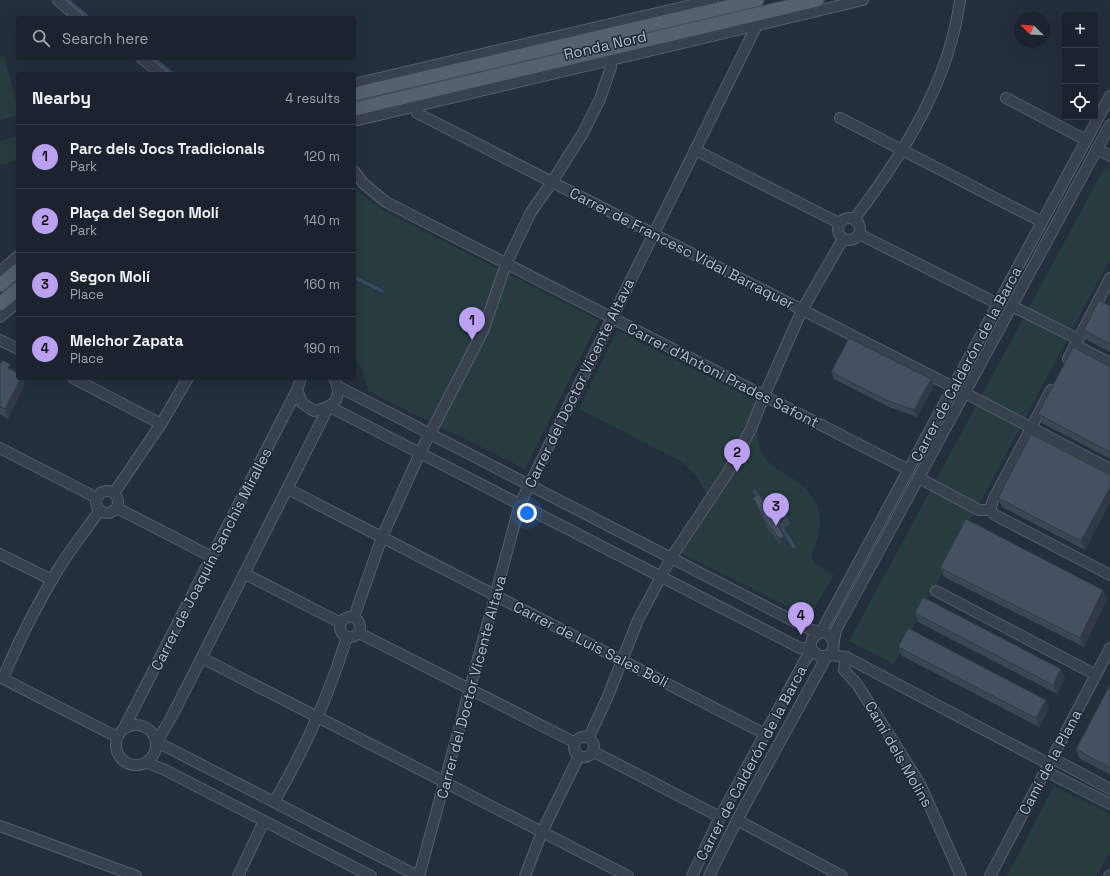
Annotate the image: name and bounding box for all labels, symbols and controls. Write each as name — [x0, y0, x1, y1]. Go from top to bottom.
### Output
north arrow — [1014, 12, 1050, 48]
map controls — [1062, 12, 1098, 120]
button: + — [1062, 12, 1098, 48]
search box — [16, 16, 356, 60]
street label: Ronda Nord — [562, 26, 648, 64]
icon: search — [30, 27, 52, 49]
text: Search here — [62, 29, 148, 48]
button: − — [1062, 48, 1098, 84]
button: locate — [1062, 84, 1098, 120]
text: Nearby — [32, 87, 91, 109]
text: 4 results — [285, 90, 340, 107]
text: Parc dels Jocs Tradicionals — [70, 139, 265, 158]
text: 1 — [42, 148, 48, 165]
text: 120 m — [304, 148, 340, 165]
text: Park — [70, 158, 97, 175]
street label: Carrer de Francesc Vidal Barraquer — [566, 183, 798, 313]
text: Plaça del Segon Molí — [70, 203, 219, 222]
text: 2 — [41, 212, 49, 229]
text: 140 m — [304, 212, 340, 229]
text: Park — [70, 222, 97, 239]
street label: Carrer de Calderón de la Barca — [906, 263, 1026, 465]
text: Segon Molí — [70, 267, 150, 286]
street label: Carrer del Doctor Vicente Altava — [520, 275, 638, 491]
text: 3 — [41, 276, 49, 293]
text: 160 m — [304, 276, 340, 293]
text: Place — [70, 286, 104, 303]
pin: 1 — [459, 307, 485, 340]
street label: Carrer d'Antoni Prades Safont — [624, 318, 822, 432]
text: Melchor Zapata — [70, 331, 183, 350]
text: 4 — [41, 340, 49, 357]
text: 190 m — [304, 340, 340, 357]
text: Place — [70, 350, 104, 367]
pin: 2 — [724, 439, 750, 472]
street label: Carrer de Joaquín Sanchis Miralles — [146, 444, 276, 673]
pin: 3 — [763, 493, 789, 526]
your location — [517, 503, 537, 523]
street label: Carrer del Doctor Vicente Altava — [432, 573, 510, 801]
street label: Carrer de Luís Sales Boli — [510, 597, 672, 691]
pin: 4 — [788, 602, 814, 635]
street label: Carrer de Calderón de la Barca — [691, 662, 811, 864]
street label: Camí dels Molins — [861, 698, 937, 811]
street label: Camí de la Plana — [1014, 706, 1086, 818]

